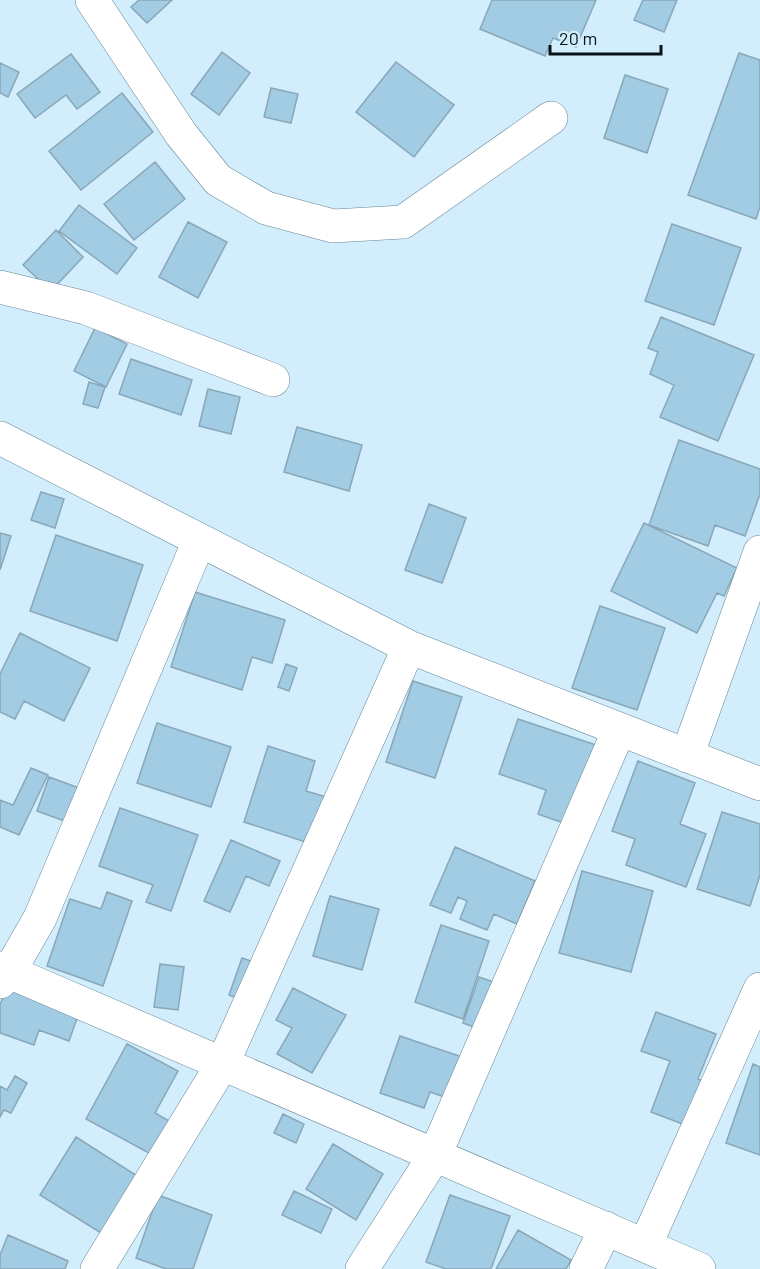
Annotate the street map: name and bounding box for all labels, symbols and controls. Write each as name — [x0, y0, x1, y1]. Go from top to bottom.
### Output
scale bar — [550, 18, 661, 56]
text: 20 m — [559, 27, 597, 49]

